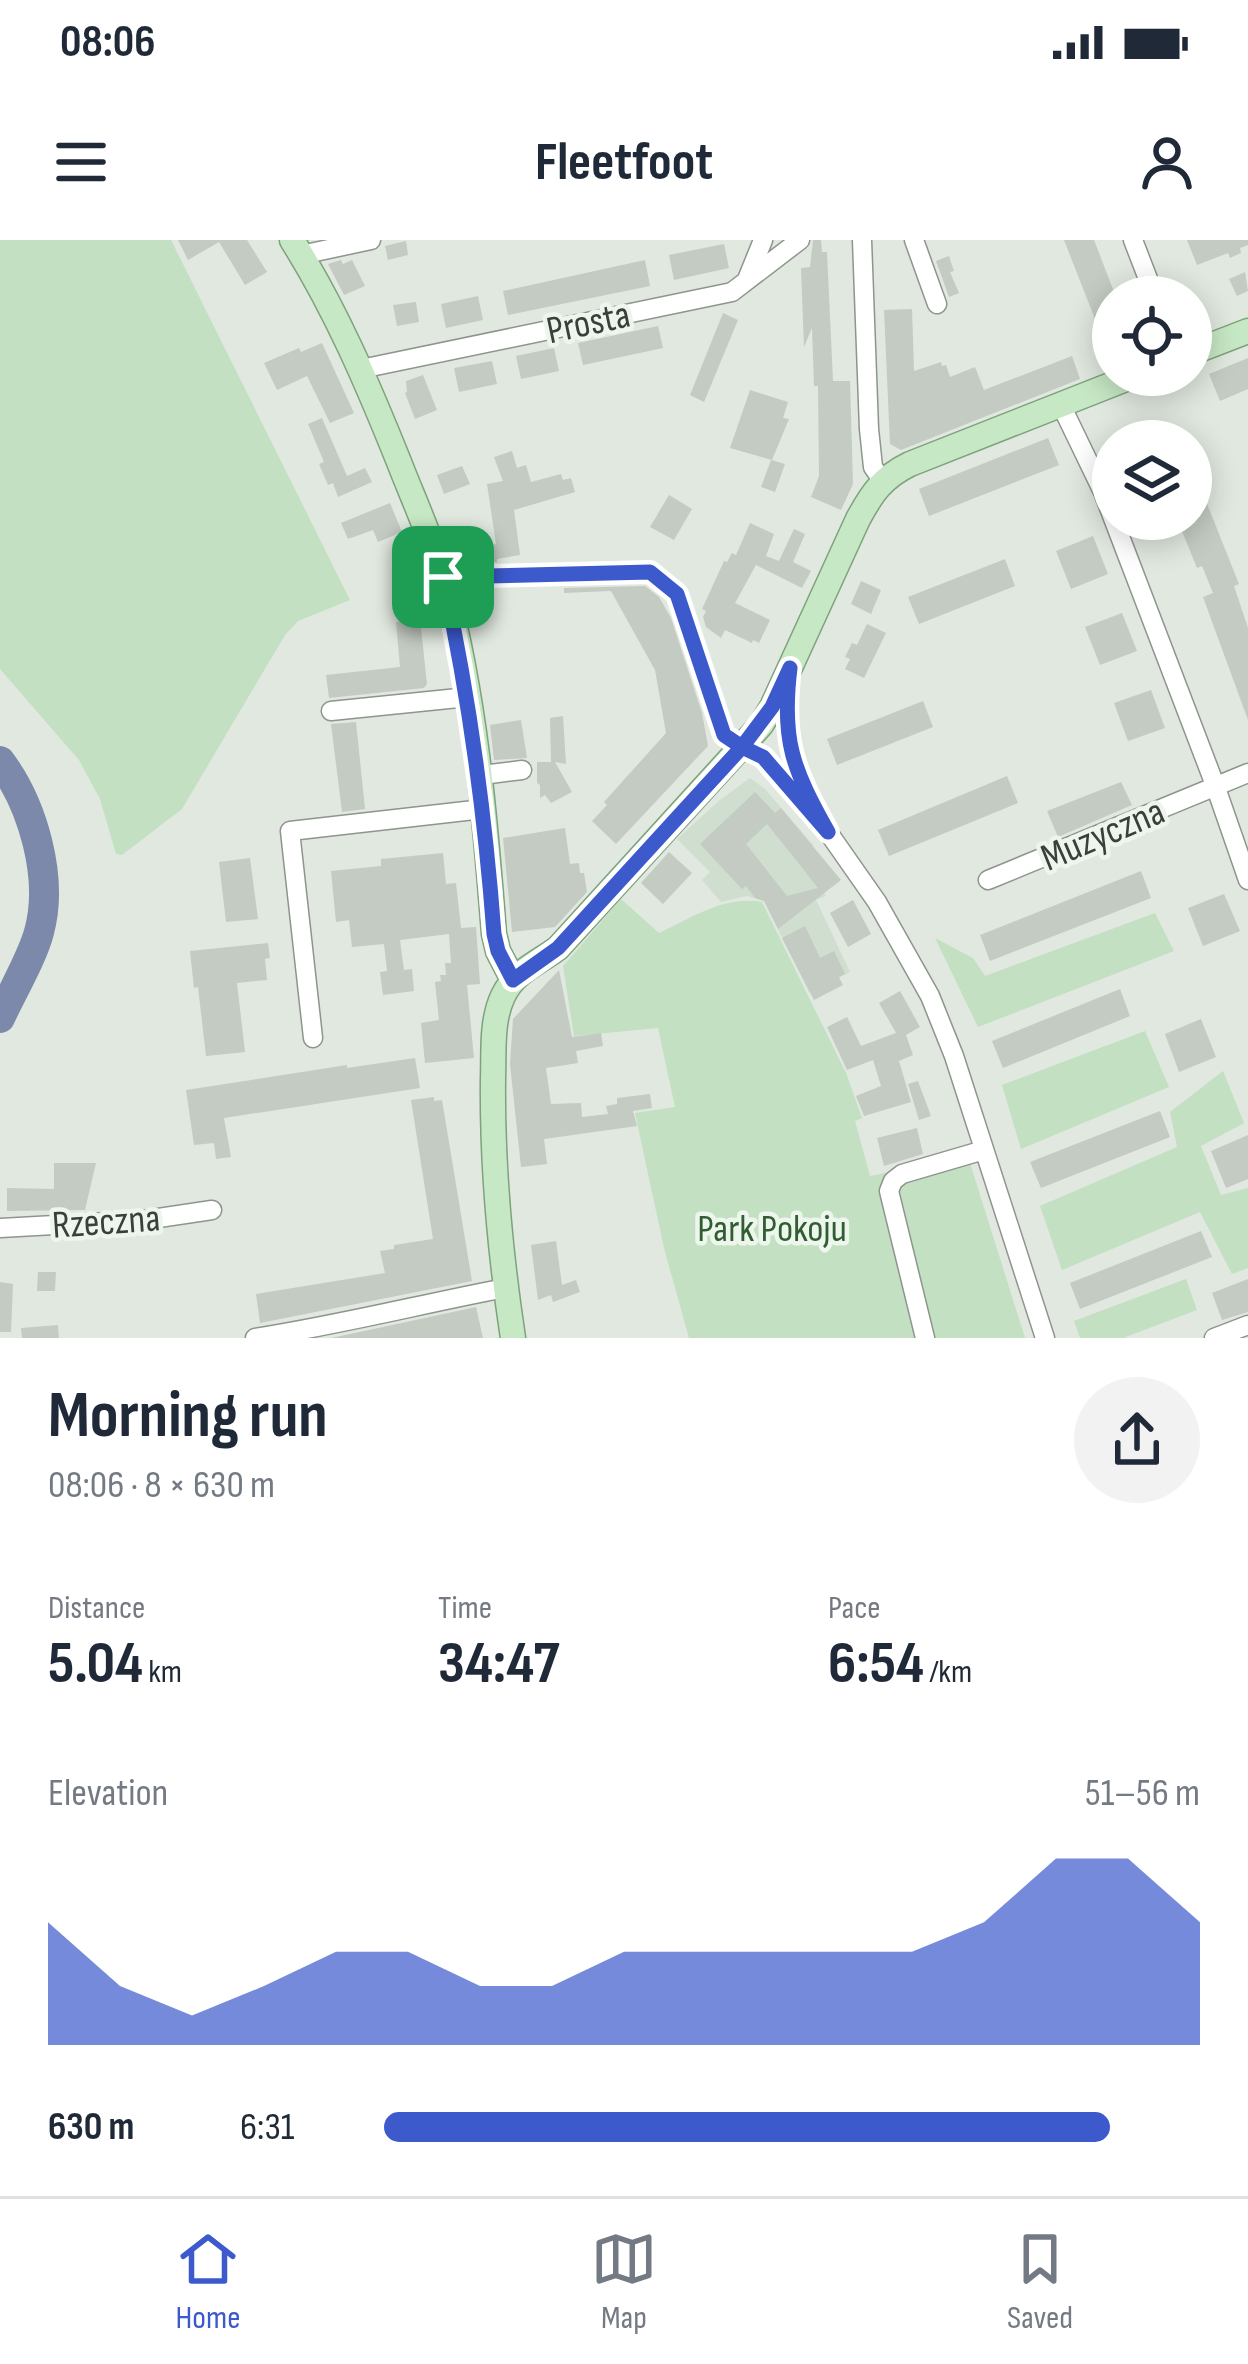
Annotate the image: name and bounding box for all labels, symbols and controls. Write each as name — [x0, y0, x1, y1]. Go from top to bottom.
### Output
text: 08:06 — [60, 15, 155, 70]
icon: menu — [48, 129, 114, 195]
icon: person — [1134, 129, 1200, 195]
text: Fleetfoot — [535, 130, 713, 195]
map controls — [1092, 276, 1212, 540]
button: locate — [1092, 276, 1212, 396]
street label: Prosta — [543, 292, 634, 355]
button: layers — [1092, 420, 1212, 540]
pin — [392, 526, 494, 628]
icon: arrive — [410, 544, 476, 610]
street label: Muzyczna — [1034, 788, 1172, 882]
street label: Rzeczna — [51, 1195, 162, 1250]
park label: Park Pokoju — [697, 1206, 847, 1253]
text: Morning run — [48, 1377, 328, 1456]
button: share — [1074, 1377, 1200, 1503]
text: 08:06 · 8 × 630 m — [48, 1462, 275, 1509]
text: Distance — [48, 1588, 145, 1628]
text: Time — [438, 1588, 492, 1628]
text: Pace — [828, 1588, 881, 1628]
text: 5.04 — [48, 1628, 143, 1700]
text: 34:47 — [438, 1628, 560, 1700]
text: 6:54 — [828, 1628, 924, 1700]
text: km — [143, 1652, 182, 1692]
text: /km — [924, 1652, 972, 1692]
text: Elevation — [48, 1770, 168, 1817]
text: 51–56 m — [1085, 1770, 1200, 1817]
text: 630 m — [48, 2104, 134, 2151]
text: 6:31 — [240, 2104, 294, 2151]
tab: Home — [175, 2226, 241, 2338]
tab: Map — [591, 2226, 657, 2338]
tab: Saved — [1007, 2226, 1073, 2338]

